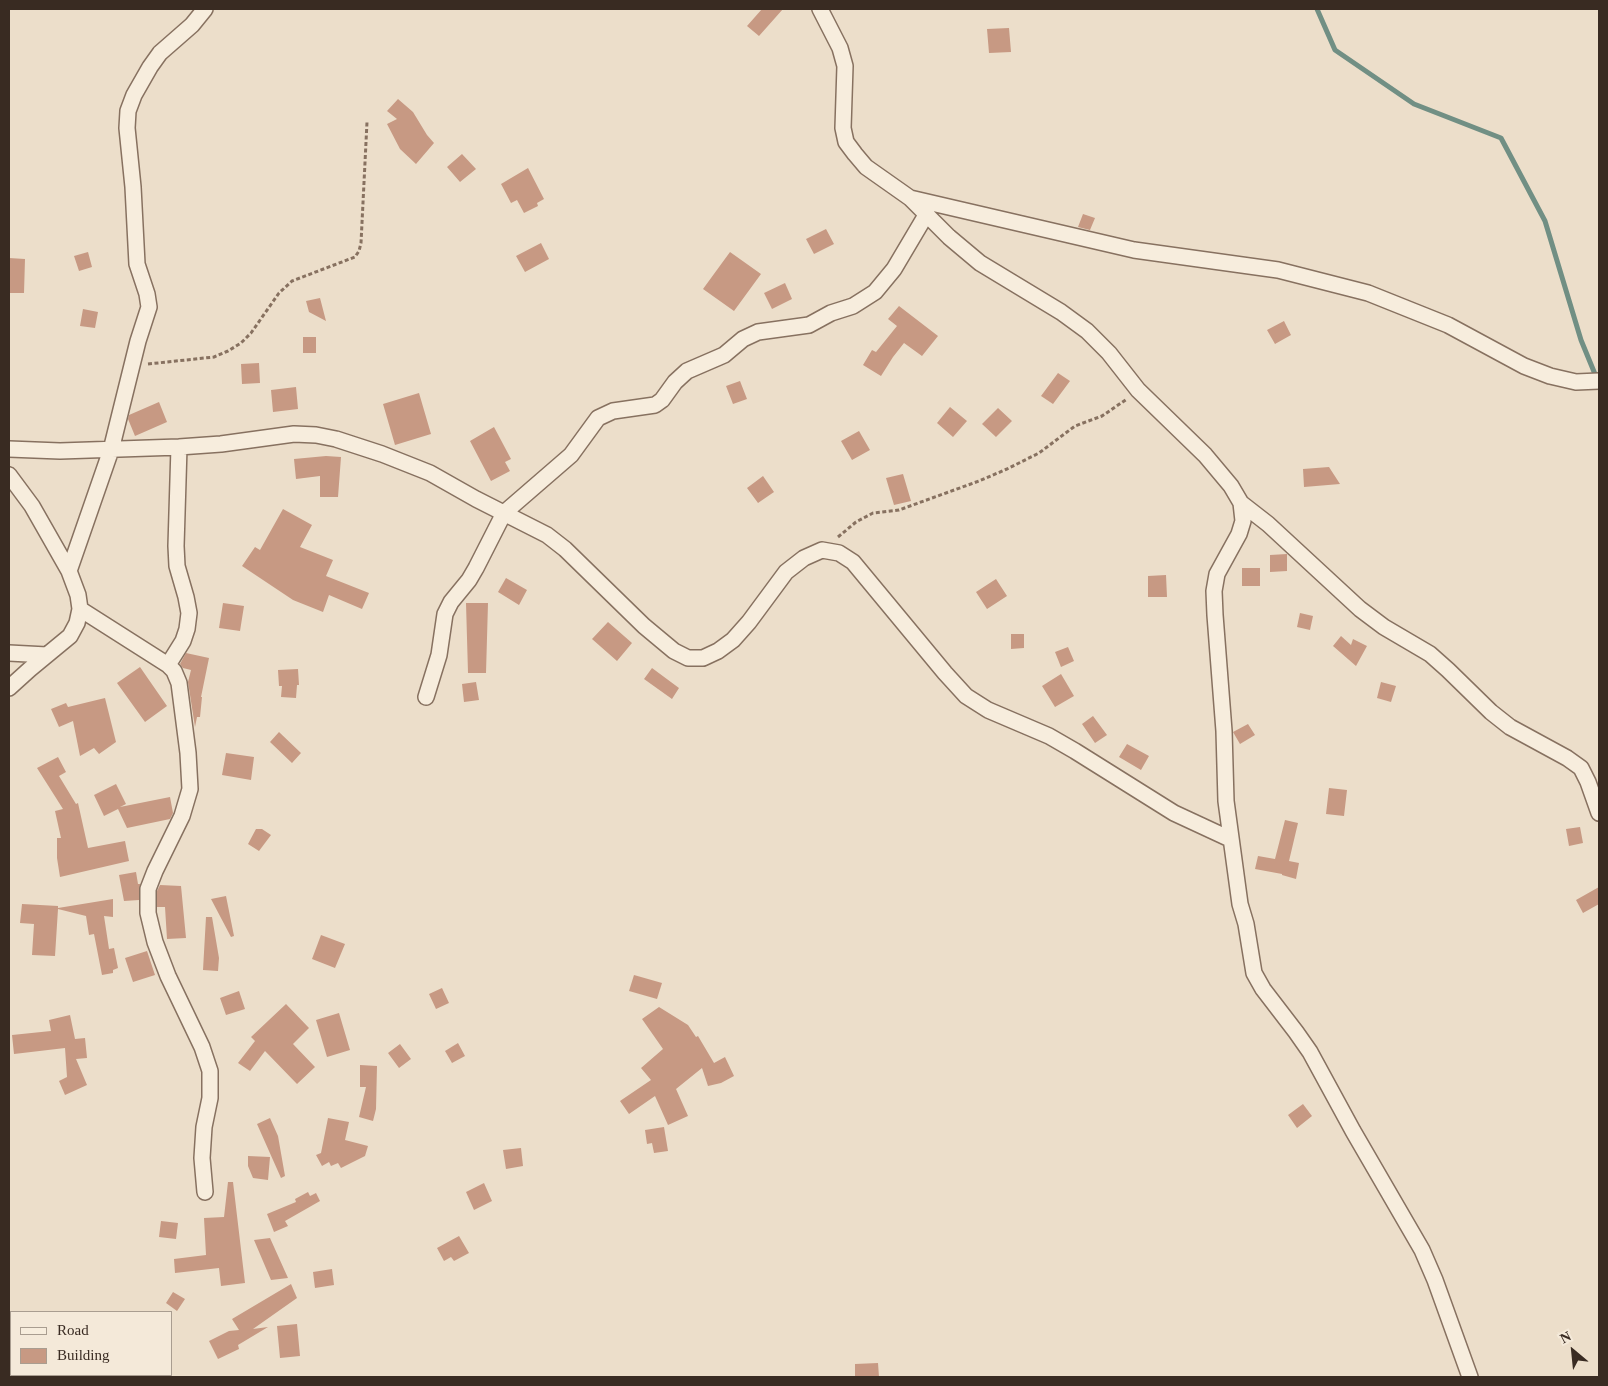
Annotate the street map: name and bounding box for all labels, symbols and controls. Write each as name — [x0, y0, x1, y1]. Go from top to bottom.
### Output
legend — [10, 1311, 172, 1376]
text: Road — [57, 1322, 89, 1338]
north arrow — [1548, 1326, 1598, 1376]
text: N — [1558, 1328, 1574, 1346]
text: Building — [57, 1347, 110, 1363]

